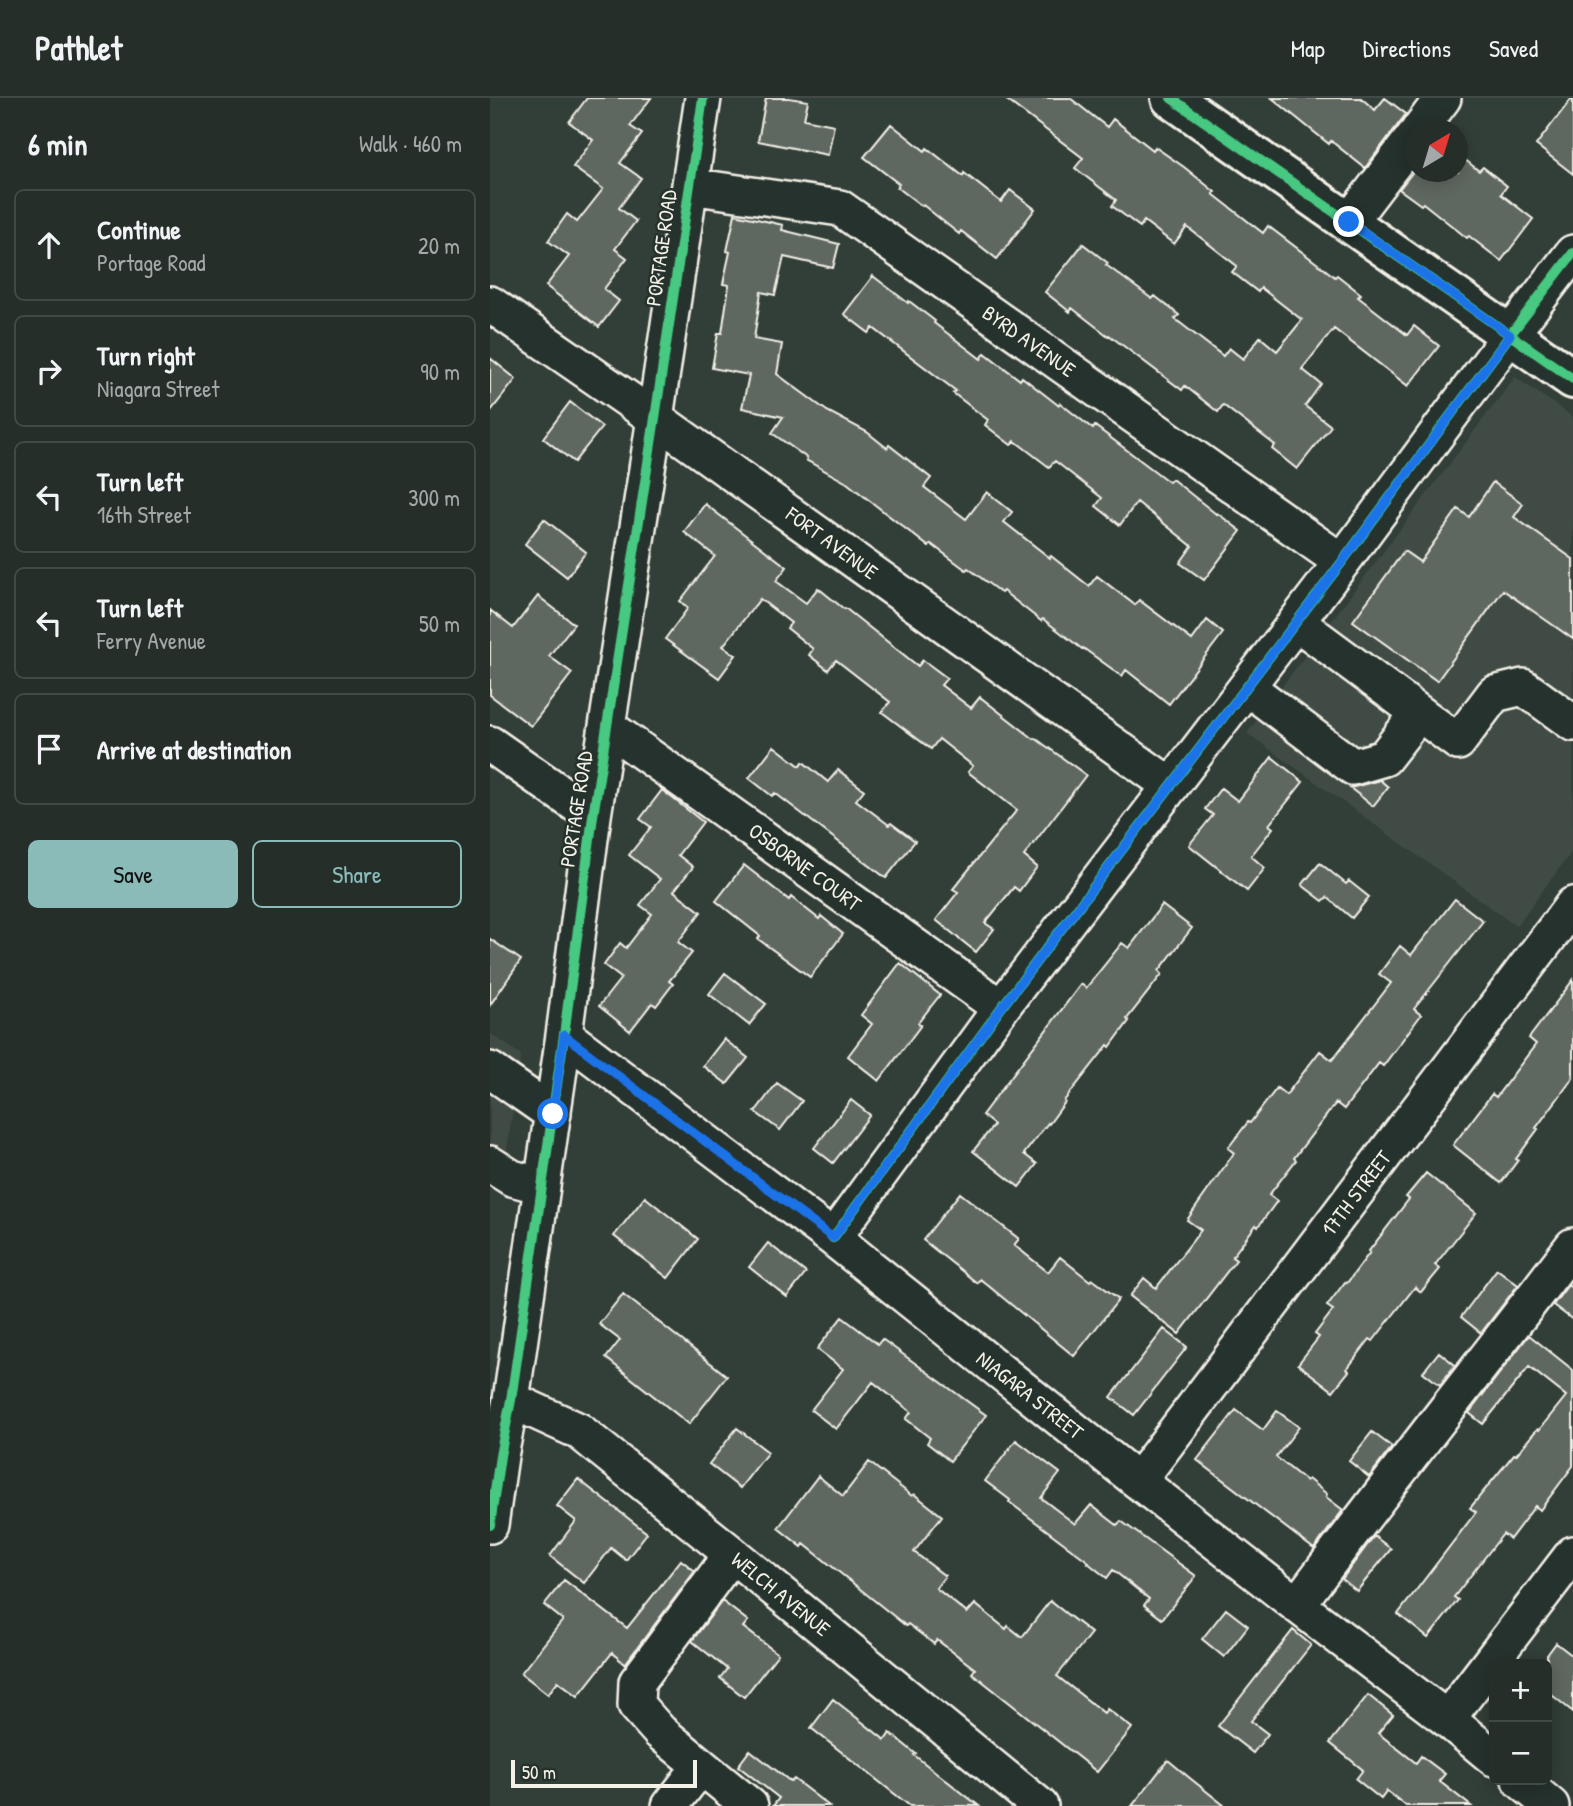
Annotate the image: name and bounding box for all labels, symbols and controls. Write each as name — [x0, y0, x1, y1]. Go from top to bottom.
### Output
text: Pathlet — [35, 26, 122, 70]
text: Map — [1291, 32, 1325, 64]
text: Directions — [1363, 32, 1451, 64]
text: Saved — [1489, 32, 1538, 64]
north arrow — [1405, 119, 1468, 182]
text: 6 min — [28, 124, 88, 164]
text: Walk · 460 m — [359, 128, 462, 159]
street label: PORTAGE ROAD — [638, 188, 684, 308]
route end — [1333, 206, 1364, 237]
text: Continue — [97, 212, 181, 247]
icon: ahead — [30, 226, 68, 264]
text: 20 m — [418, 230, 460, 261]
text: Portage Road — [97, 247, 206, 278]
street label: BYRD AVENUE — [977, 298, 1081, 384]
text: Turn right — [97, 338, 195, 373]
icon: right — [30, 352, 68, 390]
text: 90 m — [420, 356, 460, 387]
text: Niagara Street — [97, 373, 219, 404]
text: Turn left — [97, 464, 183, 499]
icon: left — [30, 478, 68, 516]
text: 300 m — [408, 482, 460, 513]
text: 16th Street — [97, 499, 191, 530]
street label: FORT AVENUE — [779, 499, 884, 586]
text: Turn left — [97, 590, 183, 625]
icon: left — [30, 604, 68, 642]
text: 50 m — [419, 608, 460, 639]
text: Ferry Avenue — [97, 625, 206, 656]
icon: arrive — [30, 730, 68, 768]
text: Arrive at destination — [97, 732, 292, 767]
street label: PORTAGE ROAD — [553, 749, 599, 869]
street label: OSBORNE COURT — [743, 816, 868, 918]
button: Save — [28, 840, 238, 908]
button: Share — [252, 840, 462, 908]
route start — [537, 1098, 568, 1129]
street label: 17TH STREET — [1314, 1143, 1398, 1242]
street label: NIAGARA STREET — [970, 1344, 1091, 1447]
street label: WELCH AVENUE — [725, 1545, 837, 1643]
map controls — [1489, 1659, 1552, 1785]
button: + — [1489, 1659, 1552, 1722]
button: − — [1489, 1722, 1552, 1785]
scale bar — [511, 1757, 696, 1789]
text: 50 m — [522, 1759, 556, 1785]

